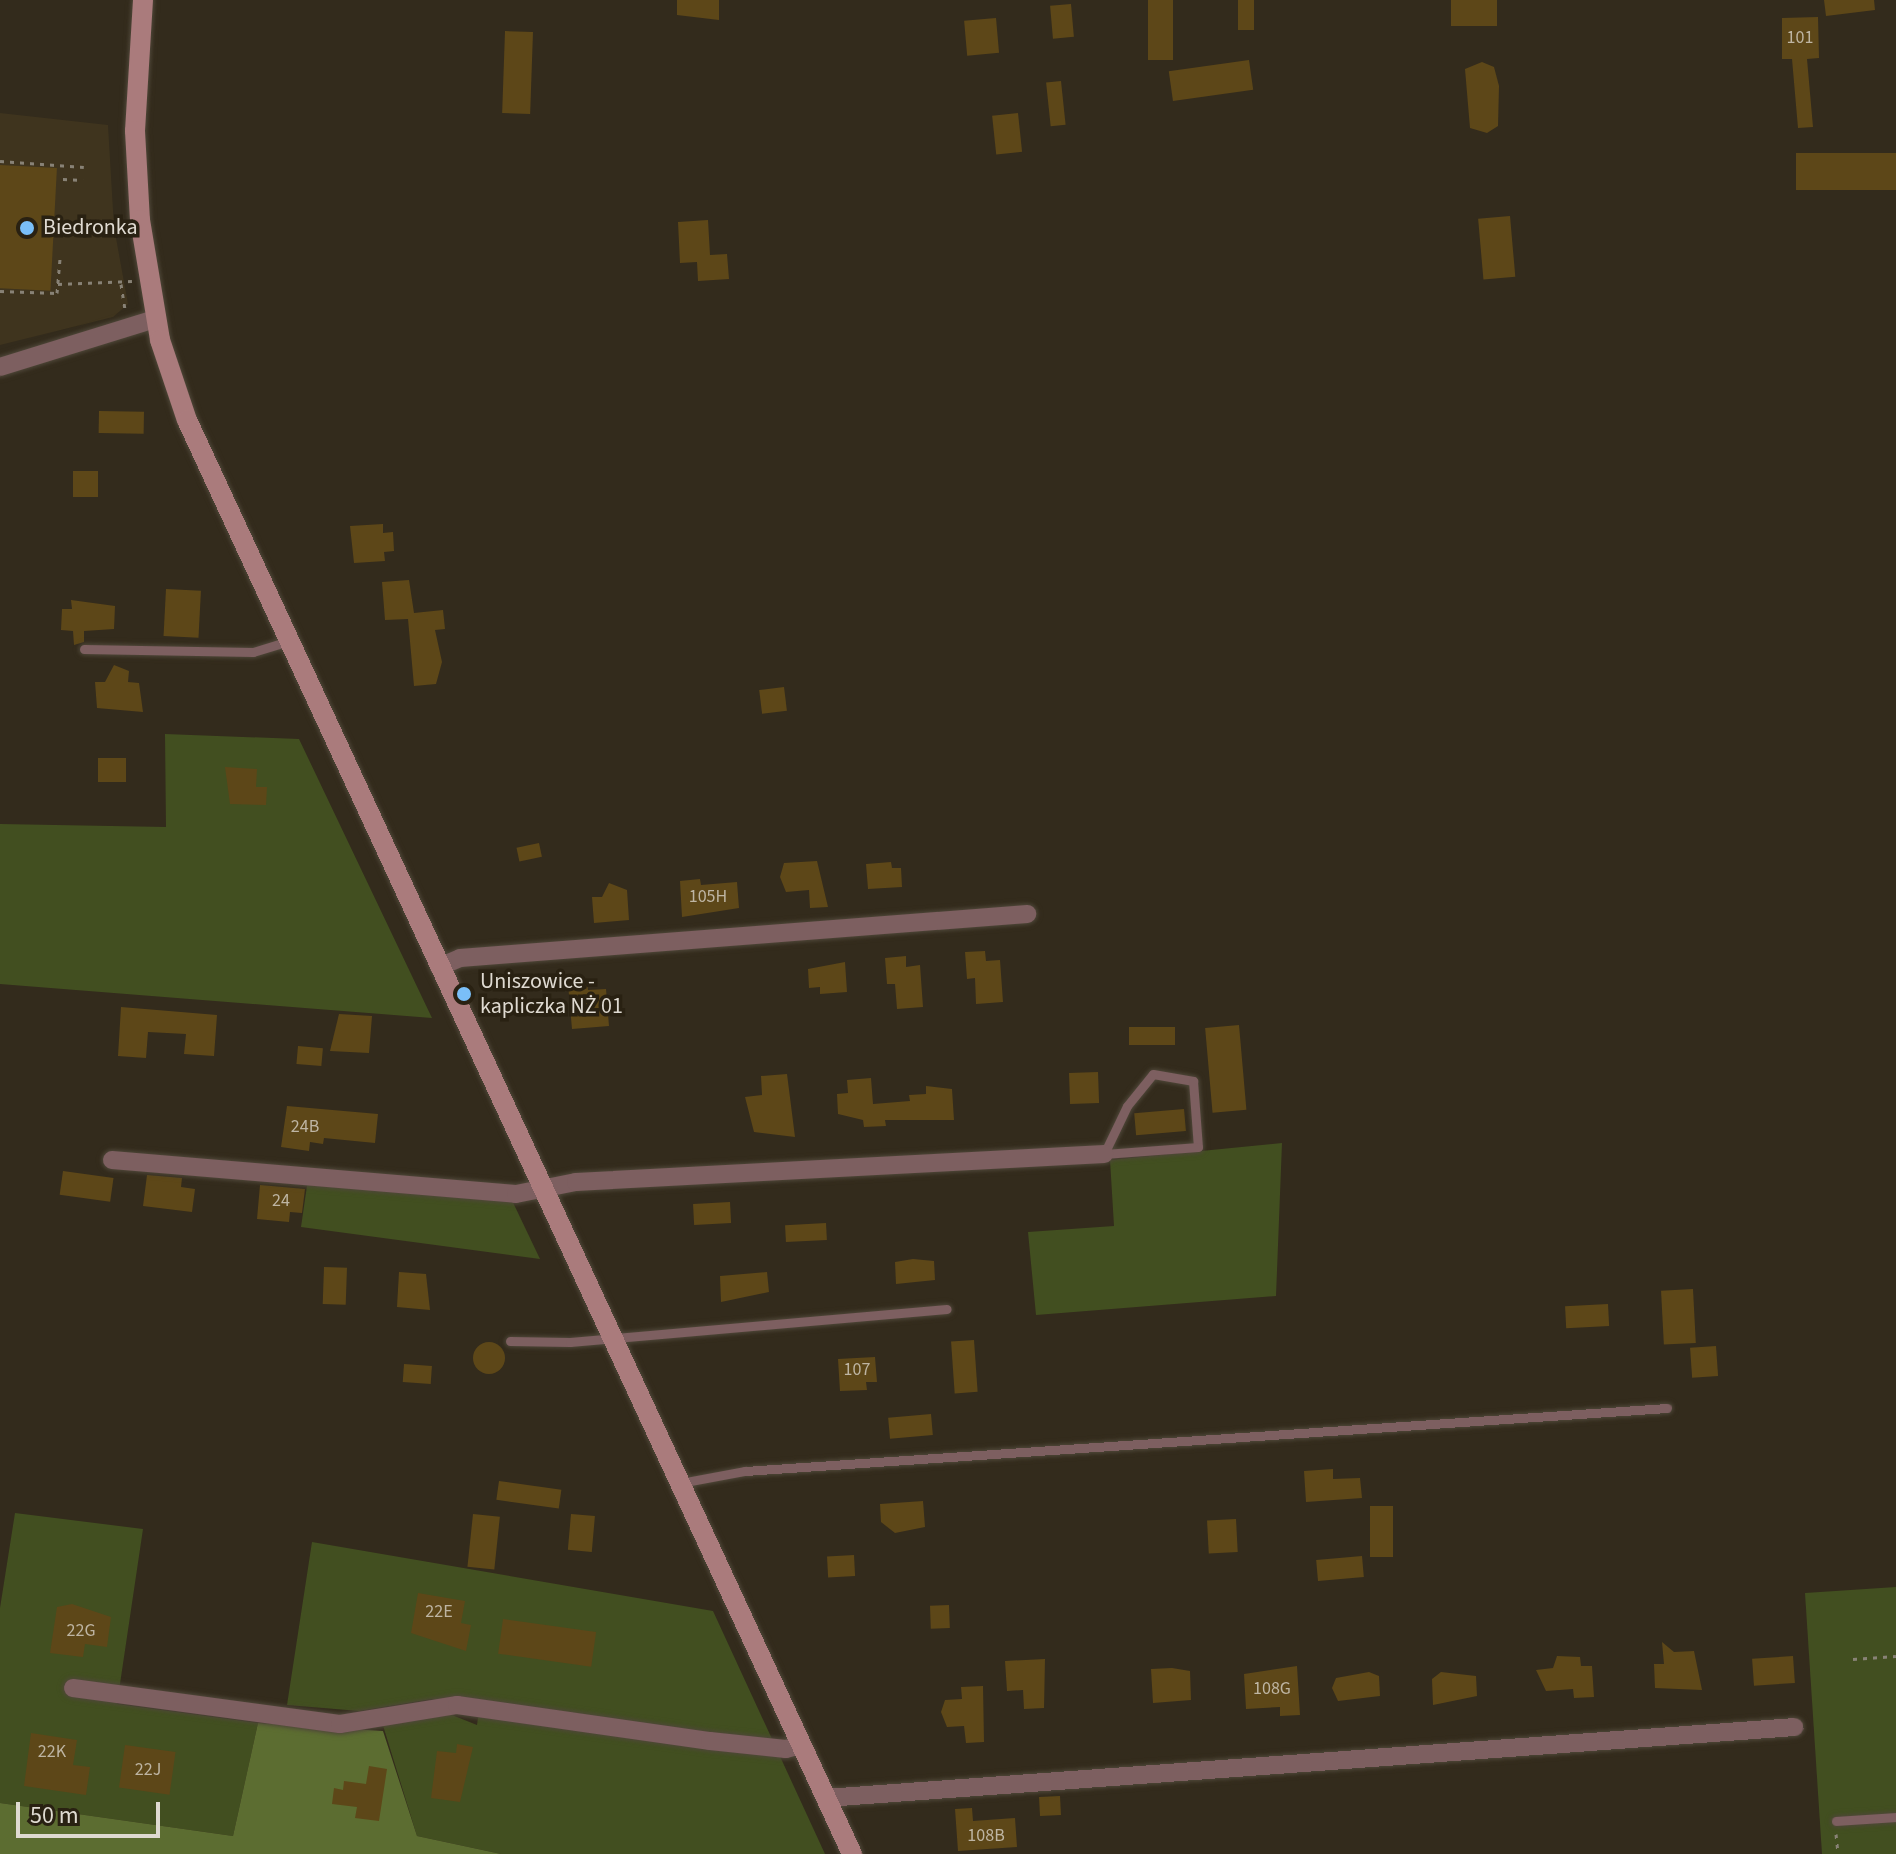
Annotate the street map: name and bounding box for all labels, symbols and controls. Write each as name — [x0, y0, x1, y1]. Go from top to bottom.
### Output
house number: 101 — [1787, 27, 1813, 49]
place label: Biedronka — [43, 215, 138, 241]
marker: Biedronka — [18, 219, 36, 237]
house number: 105H — [689, 886, 727, 908]
place label: Uniszowice - kapliczka NŻ 01 — [480, 968, 623, 1020]
marker: Uniszowice - kapliczka NŻ 01 — [455, 985, 473, 1003]
house number: 24B — [291, 1116, 319, 1138]
house number: 24 — [272, 1190, 290, 1212]
house number: 107 — [844, 1359, 870, 1381]
house number: 22E — [425, 1601, 453, 1623]
house number: 22G — [67, 1620, 95, 1642]
house number: 108G — [1253, 1678, 1291, 1700]
house number: 22K — [38, 1741, 66, 1763]
house number: 22J — [135, 1759, 161, 1781]
scale bar — [20, 1786, 164, 1836]
text: 50 m — [30, 1798, 79, 1833]
house number: 108B — [967, 1825, 1005, 1847]

